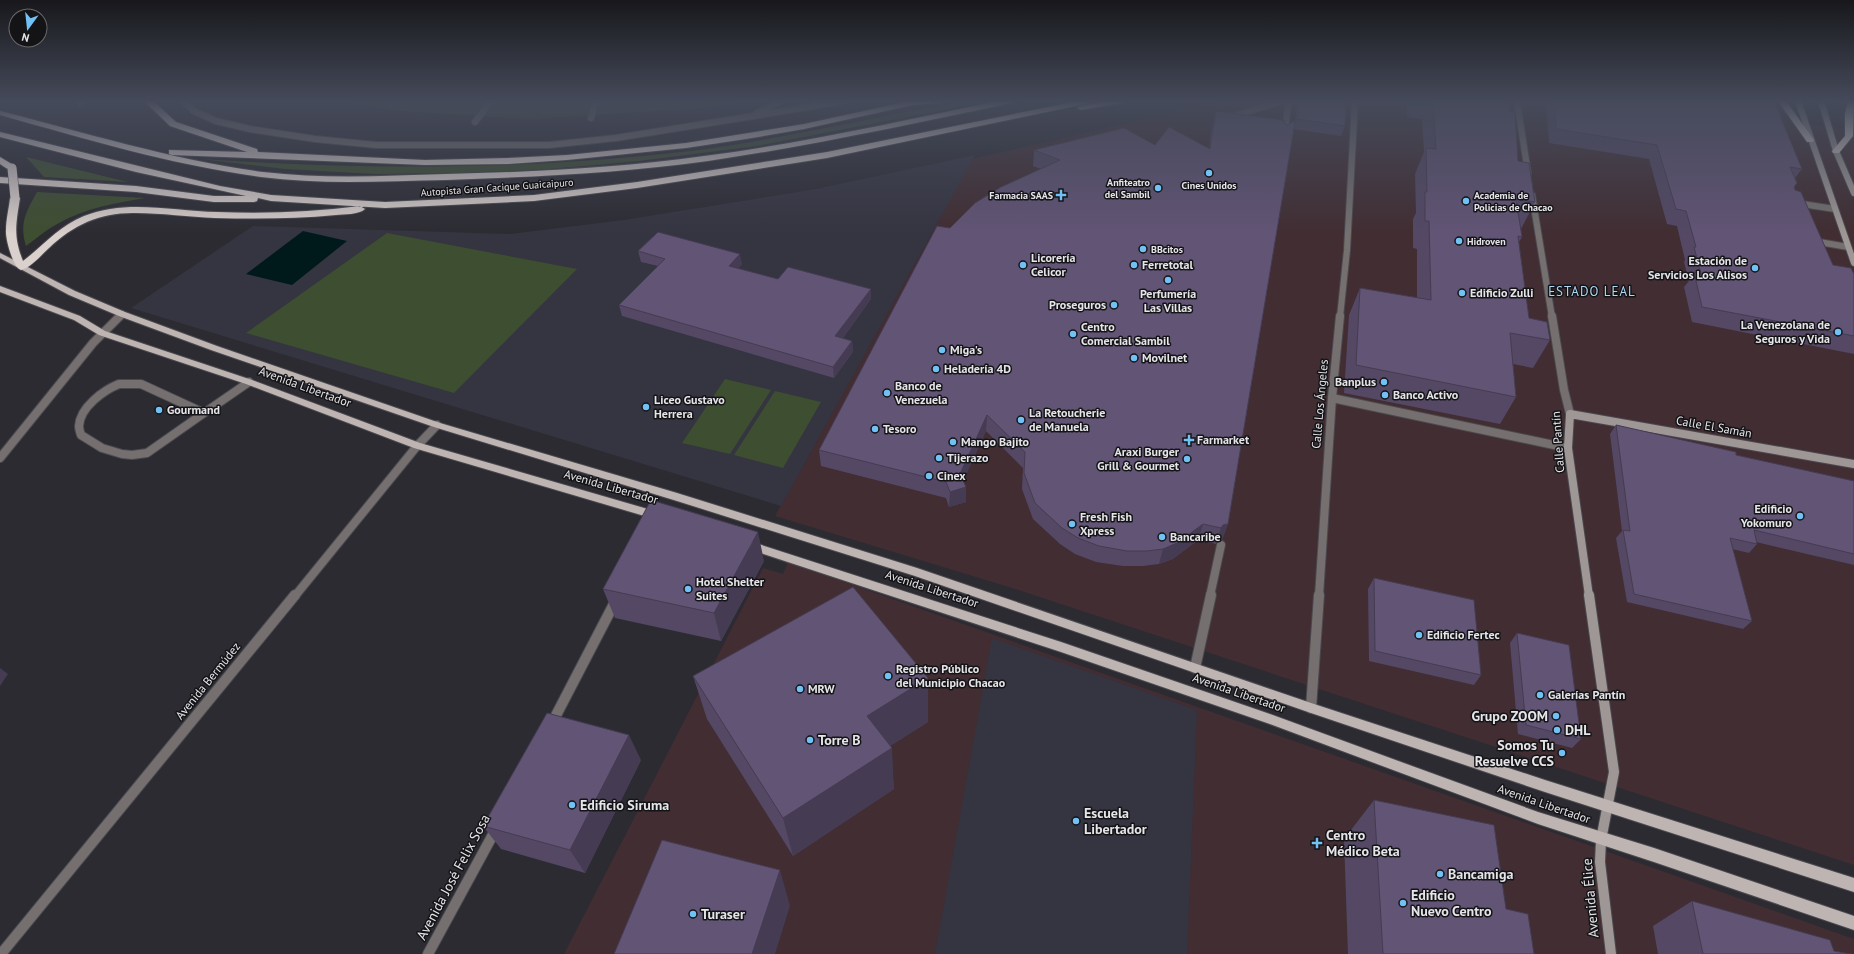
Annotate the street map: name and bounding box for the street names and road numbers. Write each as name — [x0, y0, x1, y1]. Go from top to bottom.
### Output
street label: Autopista Gran Cacique Guaicaipuro — [420, 176, 574, 199]
street label: Calle Los Ángeles — [1308, 359, 1331, 449]
street label: Avenida Libertador — [257, 363, 353, 410]
street label: Calle Pantín — [1548, 411, 1567, 473]
street label: Calle El Samán — [1675, 412, 1753, 441]
street label: Avenida Libertador — [562, 466, 660, 507]
street label: Avenida Libertador — [884, 566, 981, 611]
street label: Avenida Bermúdez — [172, 639, 243, 722]
street label: Avenida Libertador — [1191, 670, 1288, 715]
street label: Avenida Libertador — [1496, 781, 1593, 826]
street label: Avenida José Felix Sosa — [412, 811, 494, 943]
street label: Avenida Élice — [1578, 858, 1602, 938]

